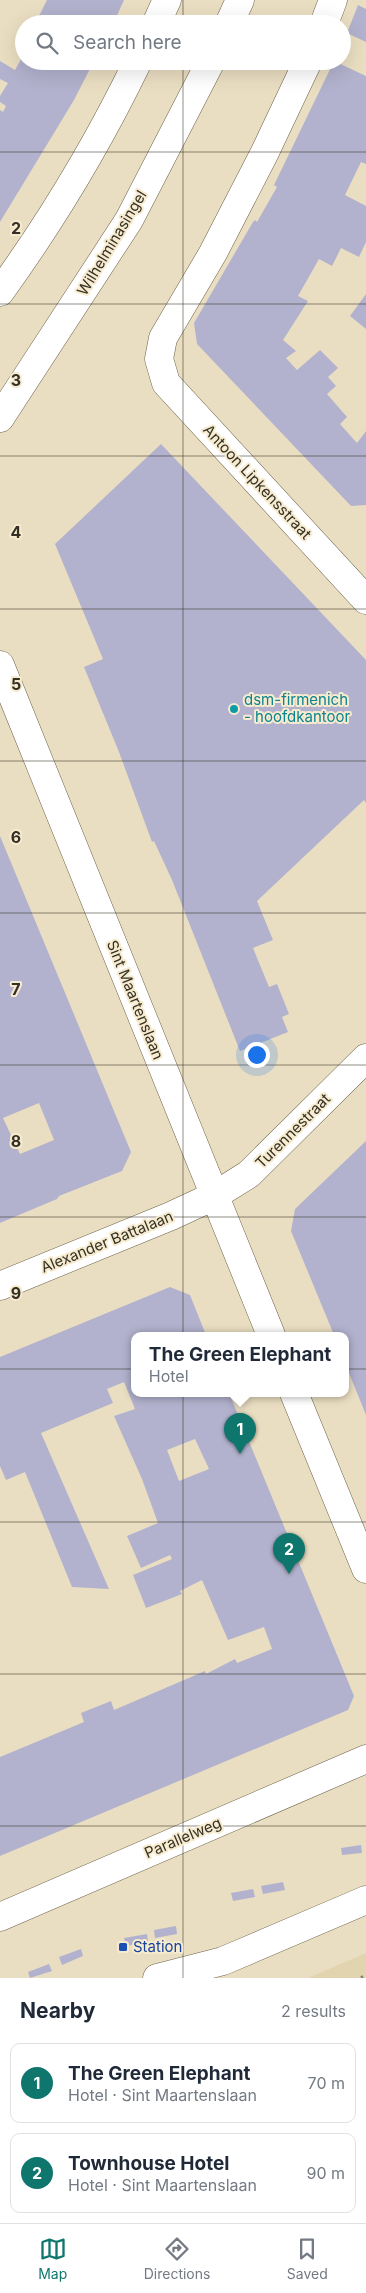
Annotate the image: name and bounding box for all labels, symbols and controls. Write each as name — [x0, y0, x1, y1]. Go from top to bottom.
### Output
search box — [15, 15, 351, 70]
icon: search — [33, 29, 61, 57]
text: Search here — [73, 31, 182, 54]
street label: Wilhelminasingel — [73, 187, 150, 299]
text: 2 — [11, 218, 21, 238]
text: 3 — [11, 370, 21, 390]
street label: Antoon Lipkensstraat — [199, 420, 316, 543]
text: 4 — [11, 522, 22, 542]
text: 5 — [11, 674, 21, 694]
place label: dsm-firmenich - hoofdkantoor — [244, 690, 351, 726]
marker: dsm-firmenich - hoofdkantoor — [228, 703, 240, 715]
text: 6 — [11, 827, 21, 847]
street label: Sint Maartenslaan — [103, 937, 168, 1062]
text: 7 — [11, 979, 21, 999]
your location — [244, 1042, 270, 1068]
street label: Turennestraat — [251, 1089, 334, 1172]
text: 8 — [11, 1131, 21, 1151]
street label: Alexander Battalaan — [38, 1206, 176, 1277]
text: 9 — [11, 1283, 21, 1303]
popup — [131, 1332, 349, 1397]
text: The Green Elephant — [149, 1343, 331, 1366]
text: Hotel — [149, 1366, 189, 1386]
pin: 1 — [224, 1413, 256, 1454]
pin: 2 — [273, 1533, 305, 1574]
street label: Parallelweg — [142, 1813, 224, 1862]
place label: Station — [133, 1937, 182, 1956]
marker: Station — [117, 1941, 129, 1953]
text: Nearby — [20, 1998, 95, 2023]
text: 2 results — [281, 2001, 346, 2021]
text: The Green Elephant — [68, 2062, 250, 2085]
text: 1 — [34, 2073, 40, 2093]
text: 70 m — [308, 2073, 345, 2093]
text: Hotel · Sint Maartenslaan — [68, 2085, 257, 2105]
text: Townhouse Hotel — [68, 2152, 229, 2175]
text: 2 — [32, 2163, 42, 2183]
text: 90 m — [306, 2163, 345, 2183]
text: Hotel · Sint Maartenslaan — [68, 2175, 257, 2195]
tab: Map — [38, 2235, 67, 2282]
tab: Directions — [144, 2235, 210, 2282]
tab: Saved — [287, 2235, 328, 2282]

